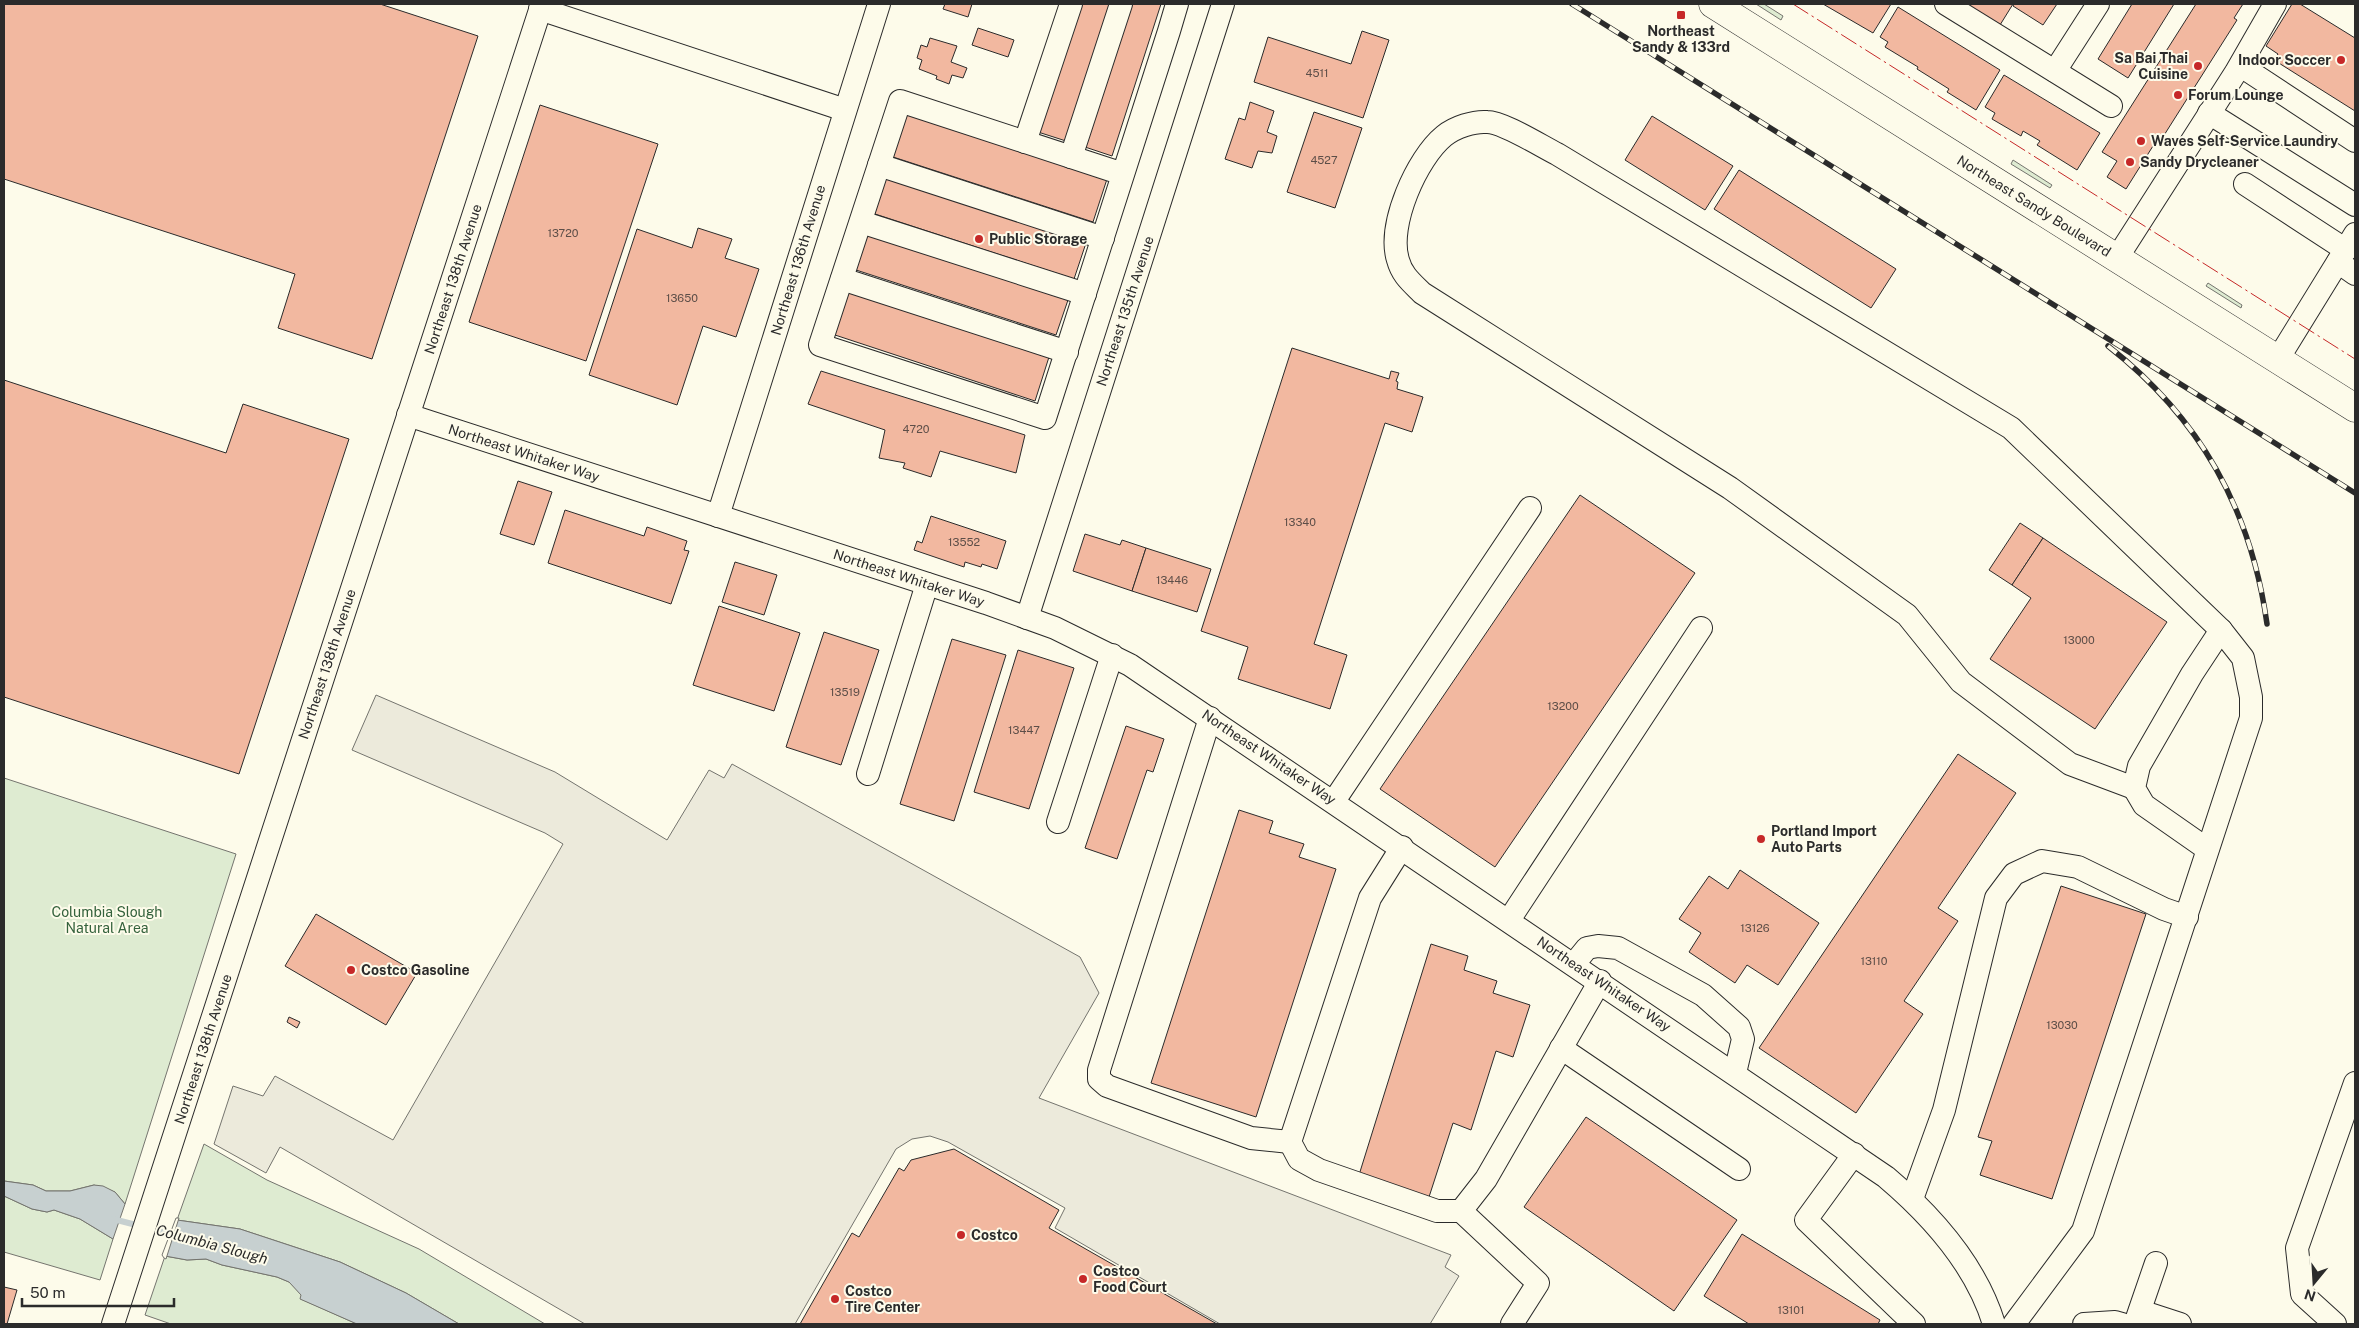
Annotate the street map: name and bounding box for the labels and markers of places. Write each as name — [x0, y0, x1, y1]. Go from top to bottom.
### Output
marker: Northeast Sandy & 133rd — [1675, 9, 1687, 21]
place label: Northeast Sandy & 133rd — [1632, 23, 1730, 55]
place label: Sa Bai Thai Cuisine — [2114, 50, 2188, 82]
place label: Indoor Soccer — [2238, 52, 2331, 68]
marker: Indoor Soccer — [2335, 54, 2347, 66]
marker: Sa Bai Thai Cuisine — [2192, 60, 2204, 72]
place label: Forum Lounge — [2188, 87, 2284, 103]
marker: Forum Lounge — [2172, 89, 2184, 101]
place label: Waves Self-Service Laundry — [2151, 133, 2338, 149]
marker: Waves Self-Service Laundry — [2135, 135, 2147, 147]
place label: Sandy Drycleaner — [2140, 154, 2259, 170]
marker: Sandy Drycleaner — [2124, 156, 2136, 168]
place label: Public Storage — [989, 231, 1087, 247]
marker: Public Storage — [973, 233, 985, 245]
place label: Portland Import Auto Parts — [1771, 823, 1877, 855]
marker: Portland Import Auto Parts — [1755, 833, 1767, 845]
place label: Costco Gasoline — [361, 962, 469, 978]
marker: Costco Gasoline — [345, 964, 357, 976]
place label: Costco — [971, 1227, 1018, 1243]
marker: Costco — [955, 1229, 967, 1241]
place label: Costco Food Court — [1093, 1263, 1167, 1295]
marker: Costco Food Court — [1077, 1273, 1089, 1285]
place label: Costco Tire Center — [845, 1283, 920, 1315]
marker: Costco Tire Center — [829, 1293, 841, 1305]

